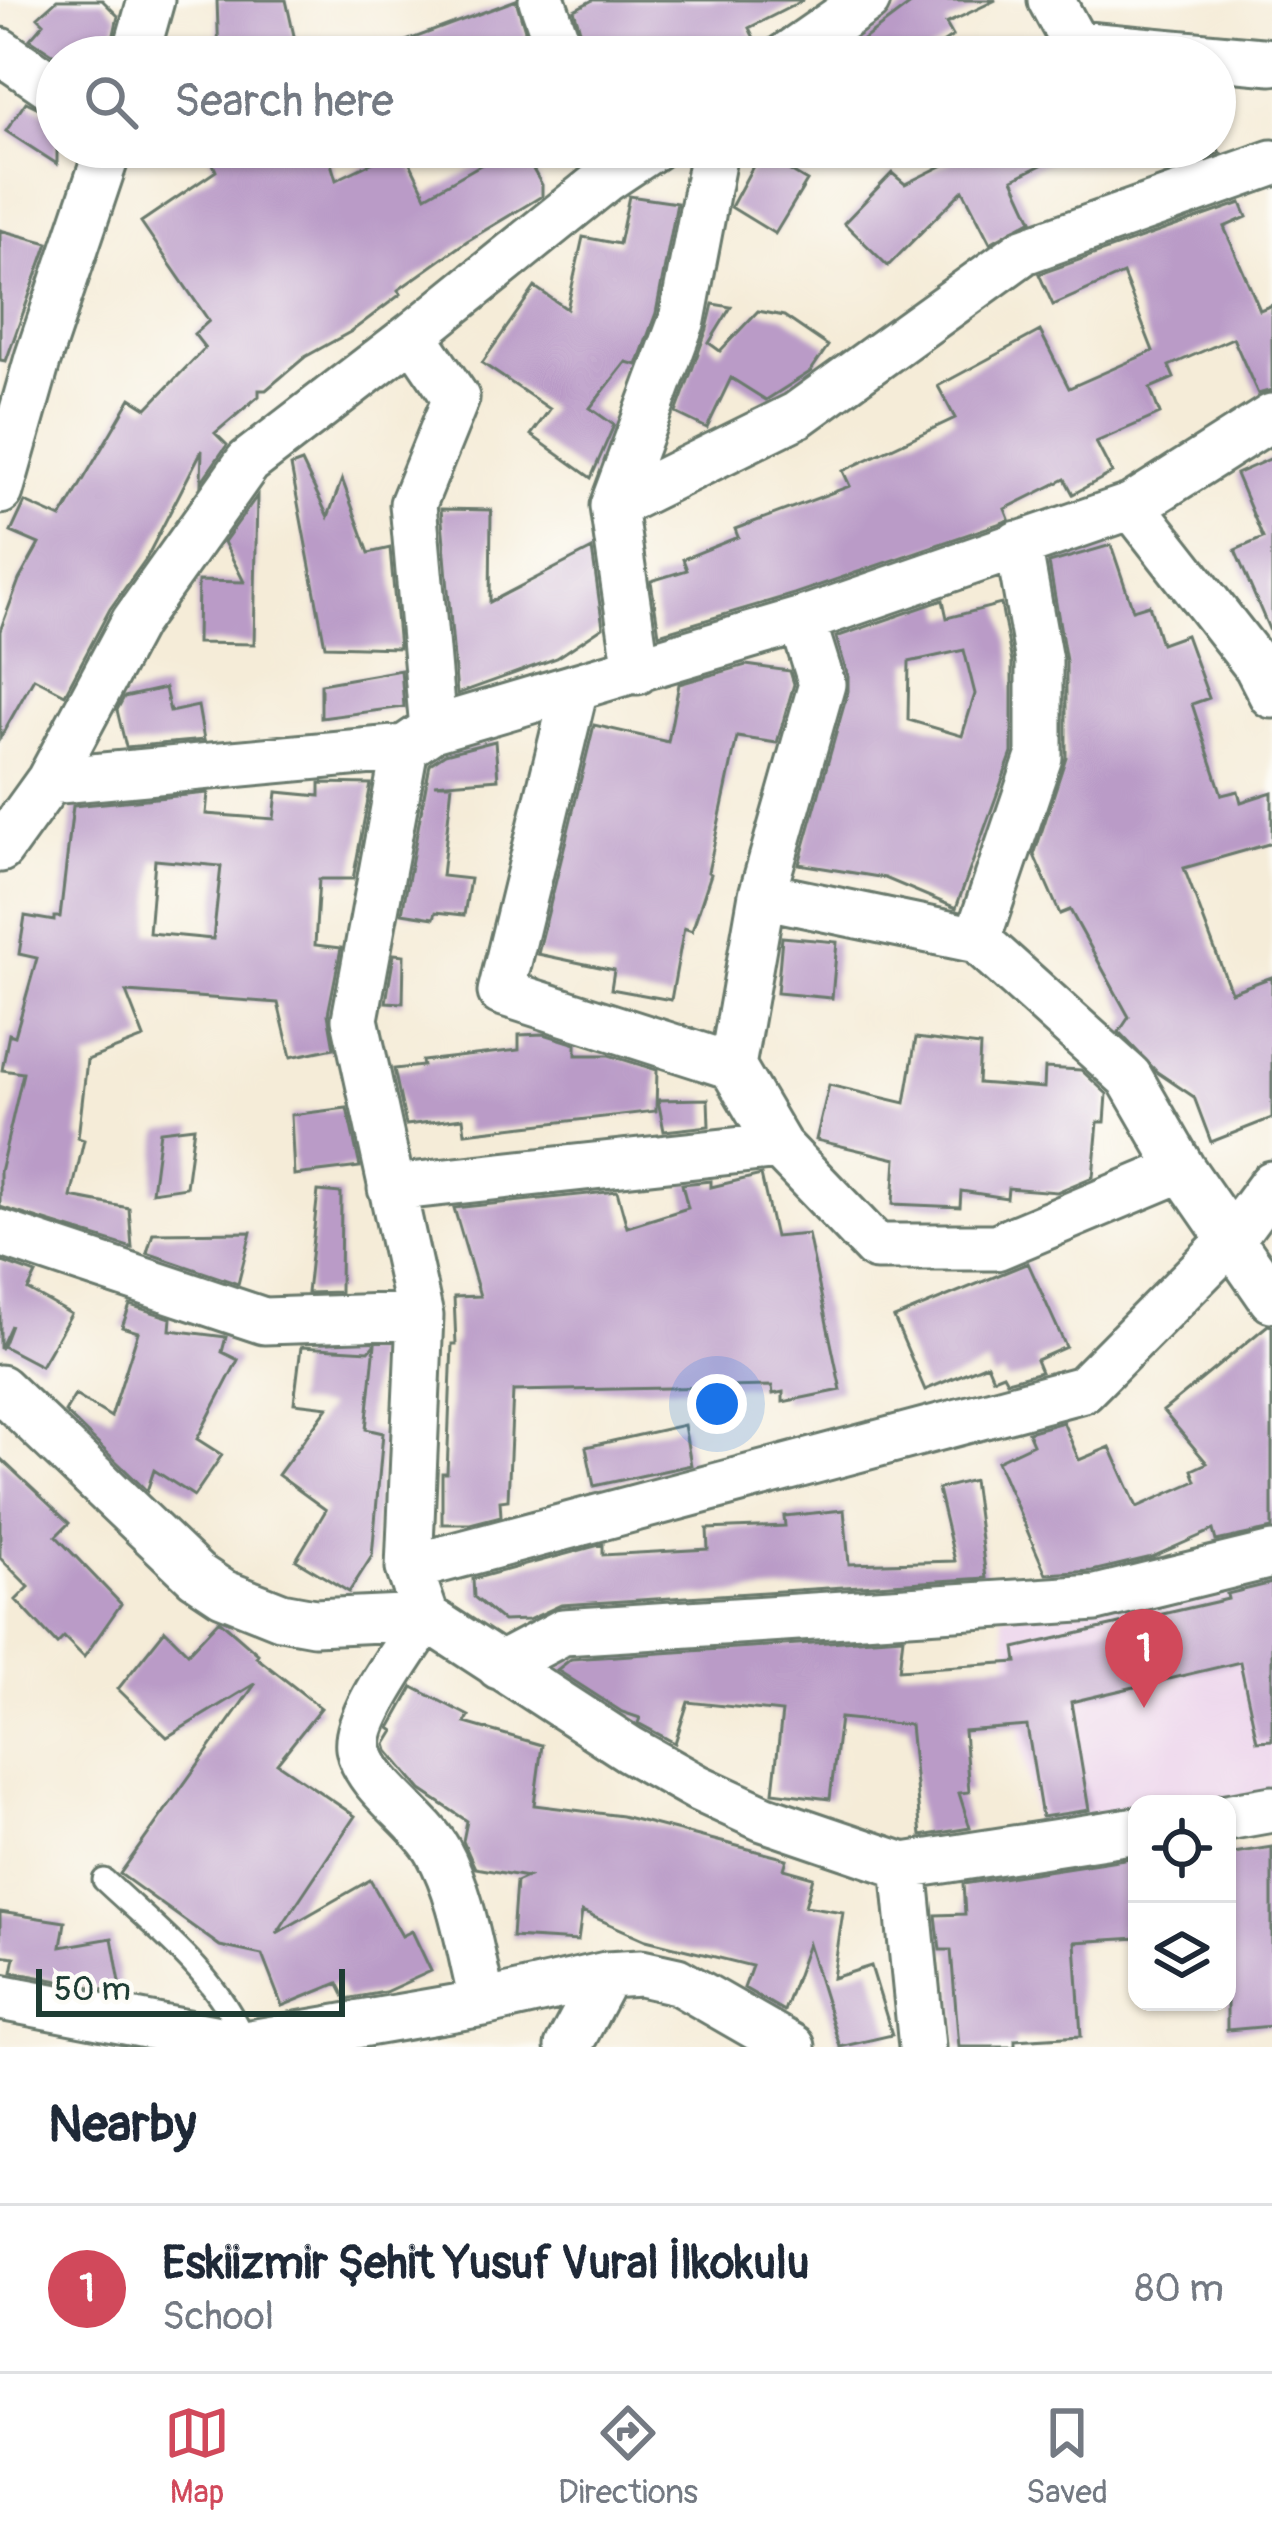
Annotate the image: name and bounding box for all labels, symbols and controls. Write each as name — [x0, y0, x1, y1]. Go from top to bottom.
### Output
search box — [36, 36, 1236, 168]
icon: search — [78, 69, 144, 135]
text: Search here — [174, 74, 394, 130]
your location — [687, 1374, 747, 1434]
pin: 1 — [1105, 1609, 1183, 1708]
map controls — [1128, 1795, 1236, 2011]
button: locate — [1128, 1795, 1236, 1903]
button: layers — [1128, 1903, 1236, 2011]
scale bar — [36, 1963, 345, 2016]
text: 50 m — [54, 1969, 131, 2010]
text: Nearby — [48, 2093, 196, 2157]
text: Eskiizmir Şehit Yusuf Vural İlkokulu — [162, 2236, 809, 2292]
text: 1 — [79, 2264, 95, 2313]
text: 80 m — [1135, 2264, 1224, 2313]
text: School — [162, 2292, 274, 2341]
tab: Map — [164, 2400, 230, 2513]
tab: Directions — [558, 2400, 698, 2513]
tab: Saved — [1026, 2400, 1108, 2513]

